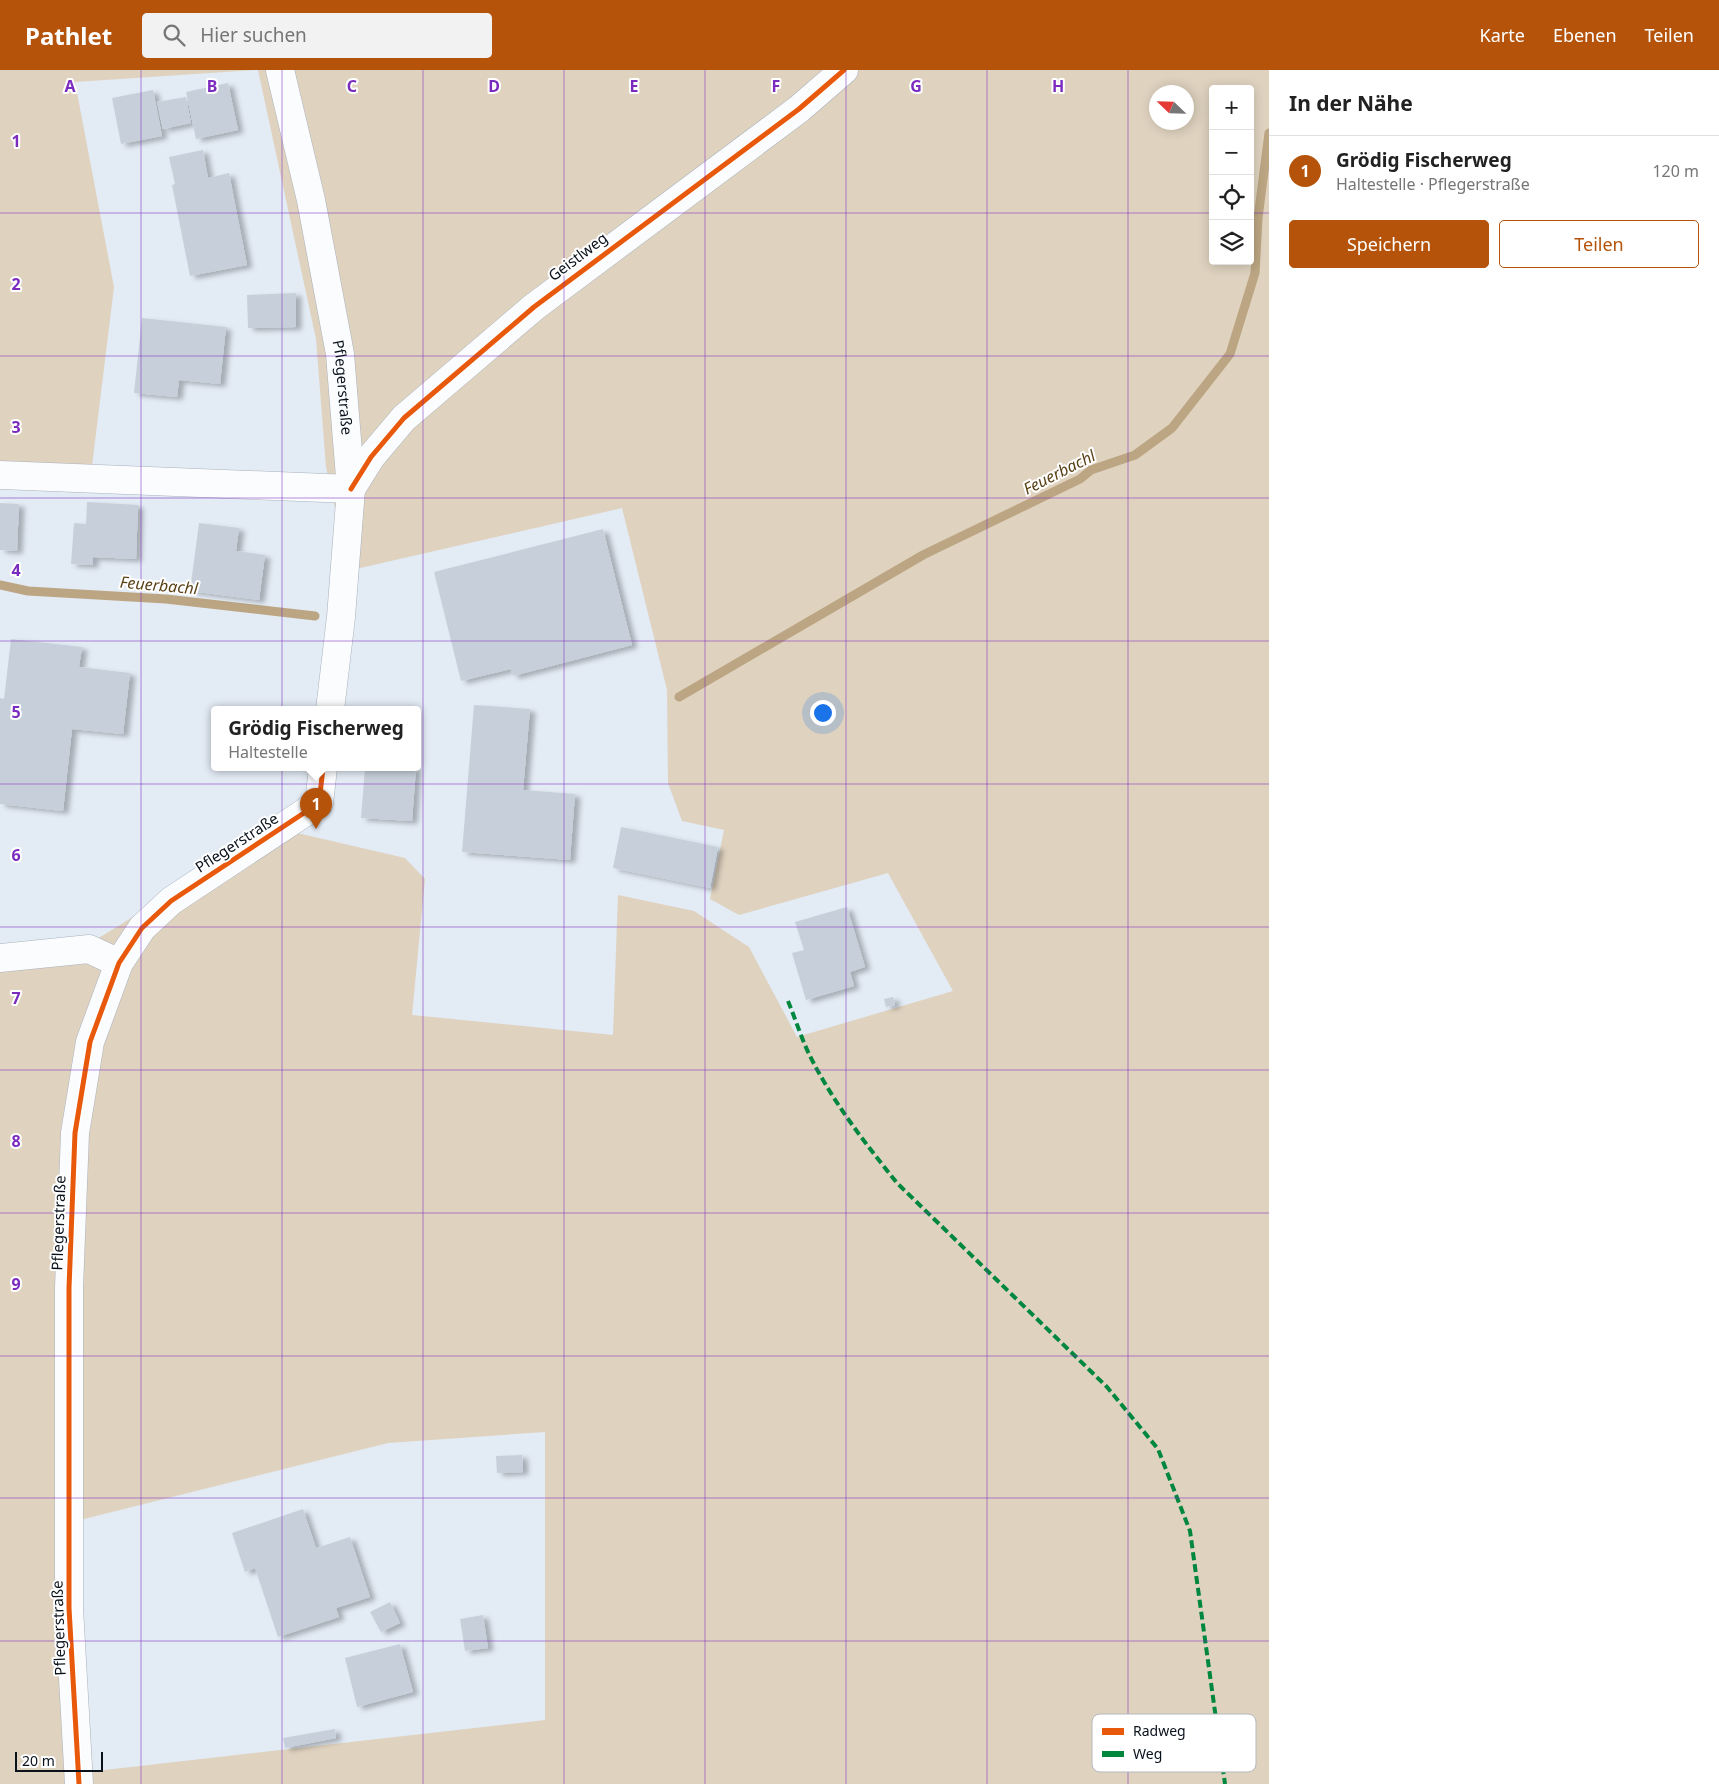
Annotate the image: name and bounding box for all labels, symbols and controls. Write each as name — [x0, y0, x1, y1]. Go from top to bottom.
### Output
search box — [142, 13, 492, 58]
text: Pathlet — [25, 19, 112, 52]
icon: search — [160, 21, 188, 49]
text: Hier suchen — [200, 22, 307, 48]
text: Karte — [1480, 23, 1525, 47]
text: Ebenen — [1553, 23, 1617, 47]
text: Teilen — [1645, 23, 1694, 47]
text: A — [64, 75, 76, 97]
text: B — [207, 75, 217, 97]
text: C — [347, 75, 357, 97]
text: D — [488, 75, 500, 97]
text: E — [630, 75, 639, 97]
text: F — [772, 75, 780, 97]
text: G — [910, 75, 922, 97]
text: H — [1052, 75, 1064, 97]
north arrow — [1149, 85, 1194, 130]
map controls — [1209, 85, 1254, 265]
button: + — [1209, 85, 1254, 130]
text: In der Nähe — [1289, 89, 1413, 117]
text: 1 — [11, 130, 21, 152]
button: − — [1209, 130, 1254, 175]
text: Grödig Fischerweg — [1336, 147, 1512, 173]
text: 1 — [1300, 160, 1310, 182]
text: 120 m — [1652, 160, 1699, 182]
text: Haltestelle · Pflegerstraße — [1336, 173, 1530, 195]
button: locate — [1209, 175, 1254, 220]
button: layers — [1209, 220, 1254, 265]
button: Speichern — [1289, 220, 1489, 268]
button: Teilen — [1499, 220, 1699, 268]
street label: Geistlweg — [544, 227, 611, 285]
text: 2 — [11, 273, 21, 295]
street label: Pflegerstraße — [329, 338, 358, 436]
text: 3 — [11, 416, 21, 438]
water label: Feuerbachl — [1019, 444, 1100, 500]
text: 4 — [11, 559, 21, 581]
water label: Feuerbachl — [119, 571, 200, 599]
your location — [810, 700, 836, 726]
text: 5 — [11, 701, 21, 723]
popup — [211, 706, 421, 771]
text: Grödig Fischerweg — [228, 715, 404, 741]
text: Haltestelle — [228, 741, 308, 763]
pin: 1 — [300, 788, 332, 829]
street label: Pflegerstraße — [191, 808, 282, 876]
text: 6 — [11, 844, 21, 866]
text: 7 — [11, 987, 21, 1009]
text: 8 — [11, 1130, 21, 1152]
street label: Pflegerstraße — [46, 1175, 70, 1271]
text: 9 — [11, 1273, 21, 1295]
street label: Pflegerstraße — [46, 1580, 70, 1676]
legend — [1092, 1714, 1256, 1772]
text: Radweg — [1133, 1721, 1186, 1740]
text: Weg — [1133, 1744, 1162, 1763]
scale bar — [15, 1749, 102, 1772]
text: 20 m — [22, 1751, 55, 1770]

